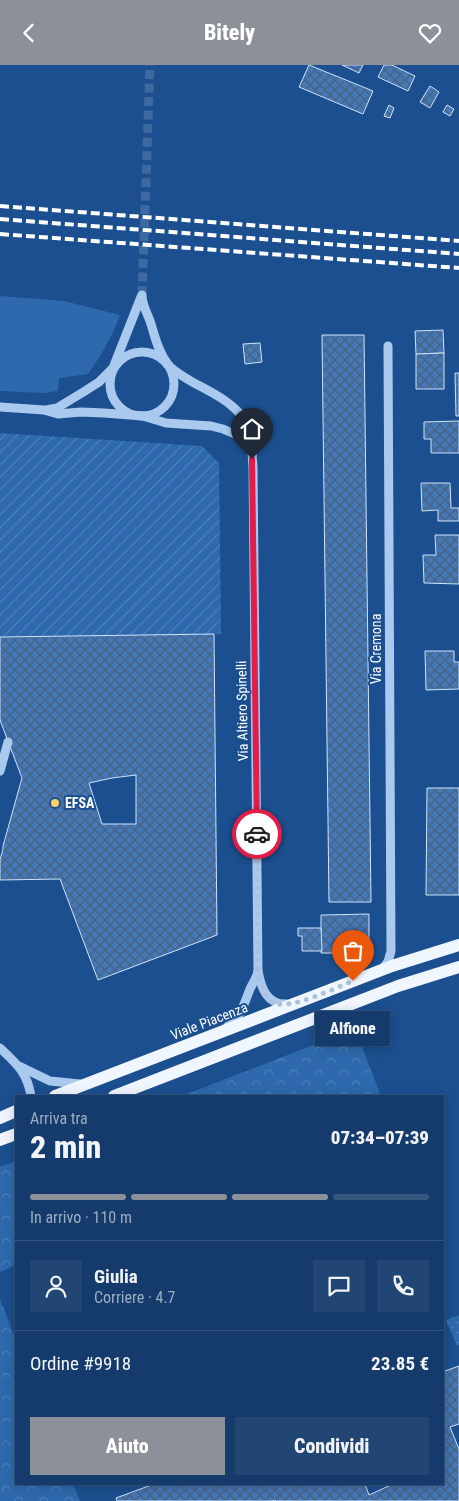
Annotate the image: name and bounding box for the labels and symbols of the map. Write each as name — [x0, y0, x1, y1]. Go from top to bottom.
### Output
pin — [231, 408, 273, 459]
street label: Via Cremona — [368, 614, 384, 684]
street label: Via Altiero Spinelli — [233, 660, 251, 762]
place label: EFSA — [65, 795, 95, 811]
marker: EFSA — [49, 797, 61, 809]
courier — [232, 809, 282, 859]
pin — [332, 930, 374, 981]
street label: Viale Piacenza — [168, 999, 250, 1043]
callout: Alfione — [316, 1011, 390, 1046]

